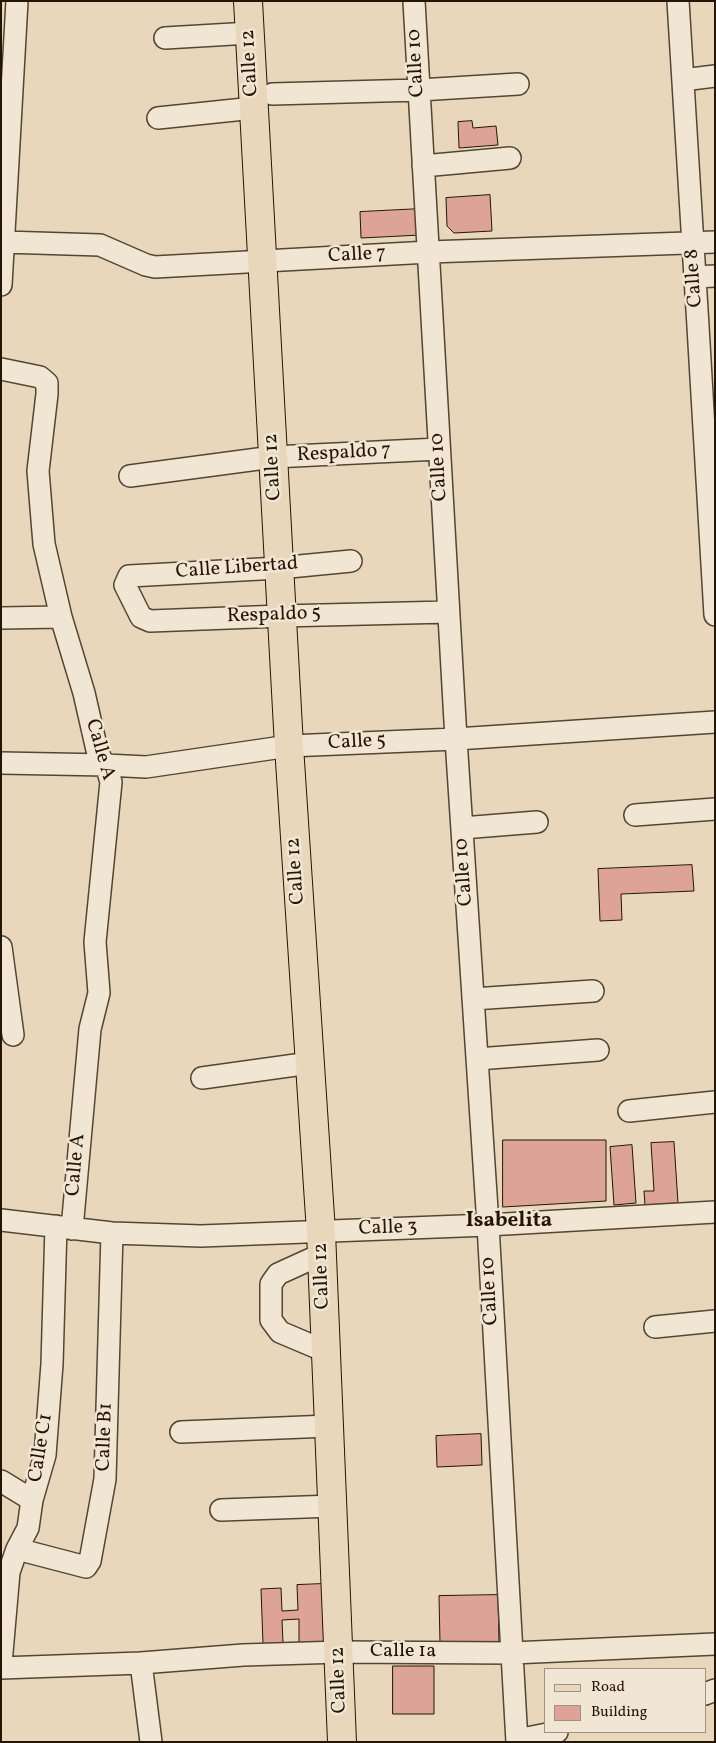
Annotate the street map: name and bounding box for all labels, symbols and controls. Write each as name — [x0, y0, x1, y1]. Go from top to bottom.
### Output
street label: Calle 10 — [403, 28, 431, 98]
street label: Calle 12 — [237, 29, 265, 97]
street label: Calle 7 — [327, 242, 387, 270]
street label: Calle 8 — [681, 248, 709, 308]
street label: Calle 10 — [426, 432, 454, 502]
street label: Calle 12 — [260, 433, 288, 501]
street label: Respaldo 7 — [296, 440, 392, 468]
street label: Calle Libertad — [175, 553, 299, 585]
street label: Respaldo 5 — [226, 602, 322, 630]
street label: Calle A — [79, 717, 119, 783]
street label: Calle 5 — [327, 729, 387, 757]
street label: Calle 12 — [283, 837, 311, 905]
street label: Calle 10 — [451, 837, 479, 907]
street label: Calle A — [62, 1133, 92, 1197]
district label: Isabelita — [466, 1209, 552, 1235]
street label: Calle 3 — [358, 1216, 418, 1242]
street label: Calle 12 — [310, 1242, 336, 1310]
street label: Calle 10 — [477, 1256, 505, 1326]
street label: Calle B1 — [93, 1402, 119, 1472]
street label: Calle C1 — [25, 1412, 59, 1484]
street label: Calle 1a — [370, 1640, 436, 1664]
street label: Calle 12 — [327, 1646, 353, 1714]
legend — [544, 1668, 706, 1733]
text: Road — [591, 1677, 625, 1698]
text: Building — [591, 1702, 647, 1723]

